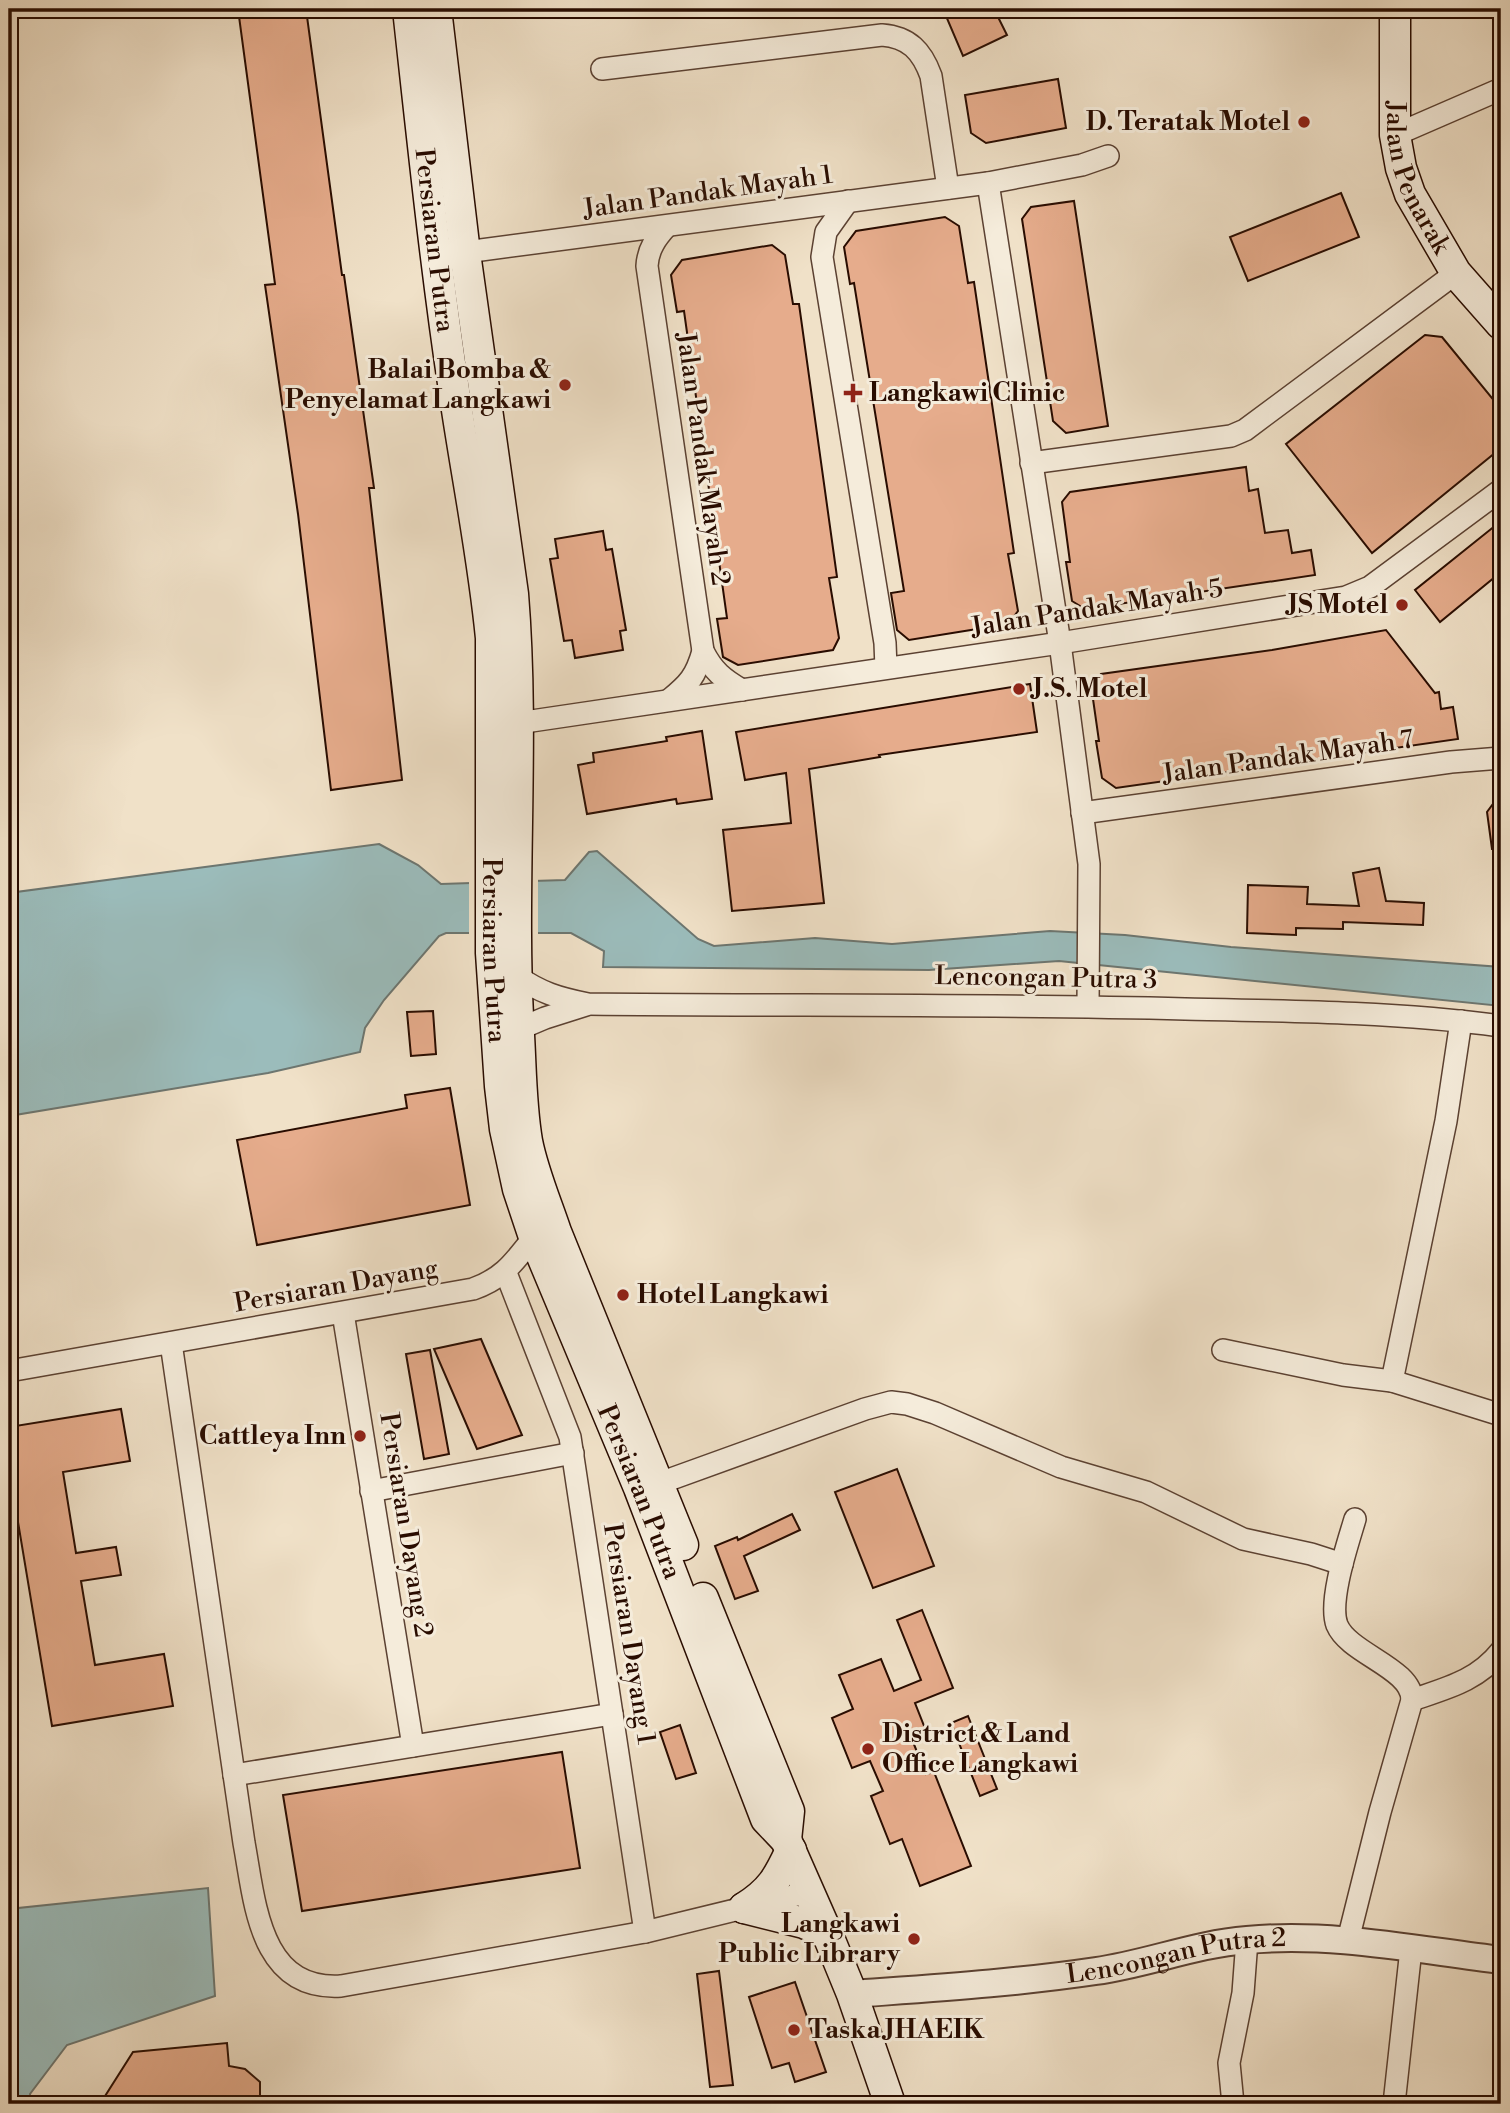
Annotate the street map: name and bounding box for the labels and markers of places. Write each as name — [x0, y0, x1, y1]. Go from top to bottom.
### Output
place label: D. Teratak Motel — [1086, 106, 1290, 138]
marker: D. Teratak Motel — [1296, 114, 1312, 130]
place label: Balai Bomba & Penyelamat Langkawi — [285, 354, 551, 416]
marker: Balai Bomba & Penyelamat Langkawi — [557, 377, 573, 393]
place label: Langkawi Clinic — [869, 377, 1065, 409]
marker: Langkawi Clinic — [843, 383, 863, 403]
place label: JS Motel — [1285, 589, 1388, 621]
marker: JS Motel — [1394, 597, 1410, 613]
place label: J.S. Motel — [1030, 673, 1148, 705]
marker: J.S. Motel — [1011, 681, 1027, 697]
place label: Hotel Langkawi — [637, 1279, 829, 1311]
marker: Hotel Langkawi — [615, 1287, 631, 1303]
place label: Cattleya Inn — [199, 1420, 346, 1452]
marker: Cattleya Inn — [352, 1428, 368, 1444]
place label: District & Land Office Langkawi — [882, 1718, 1078, 1780]
marker: District & Land Office Langkawi — [860, 1741, 876, 1757]
place label: Langkawi Public Library — [718, 1908, 901, 1970]
marker: Langkawi Public Library — [906, 1931, 922, 1947]
place label: Taska JHAEIK — [808, 2014, 985, 2046]
marker: Taska JHAEIK — [786, 2022, 802, 2038]

